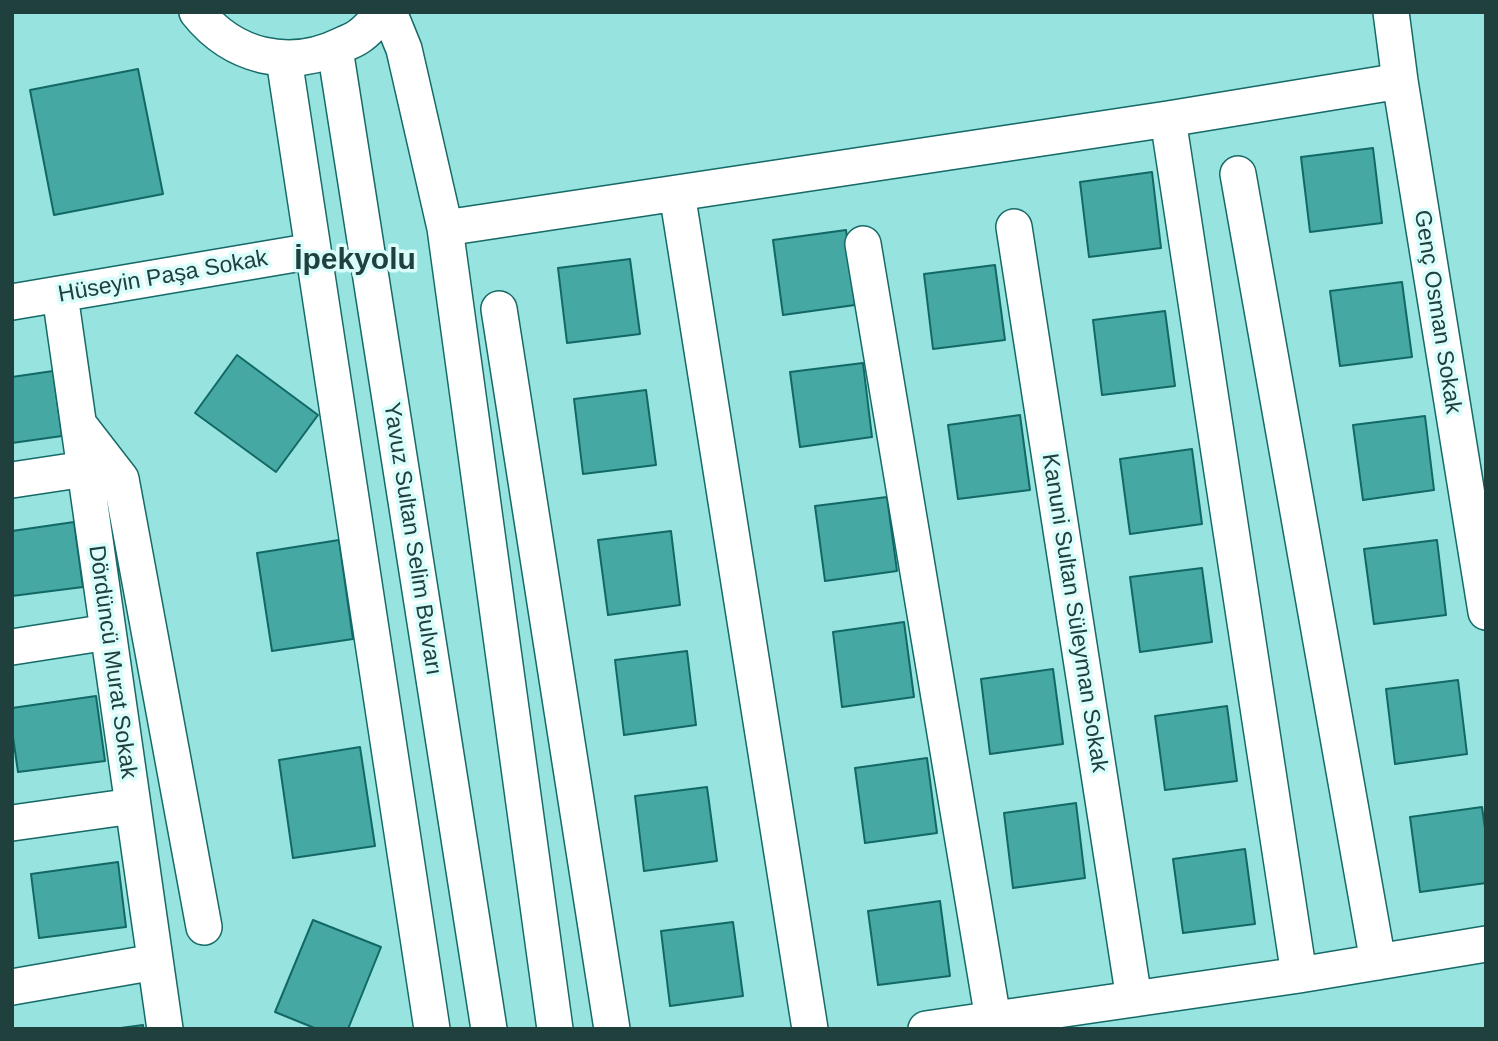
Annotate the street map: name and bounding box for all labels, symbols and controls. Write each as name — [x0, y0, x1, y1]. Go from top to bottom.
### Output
street label: Genç Osman Sokak — [1407, 208, 1467, 416]
district label: İpekyolu — [294, 243, 416, 279]
street label: Hüseyin Paşa Sokak — [56, 245, 270, 309]
street label: Yavuz Sultan Selim Bulvarı — [377, 401, 447, 677]
street label: Kanuni Sultan Süleyman Sokak — [1035, 452, 1113, 774]
street label: Dördüncü Murat Sokak — [82, 544, 142, 780]

